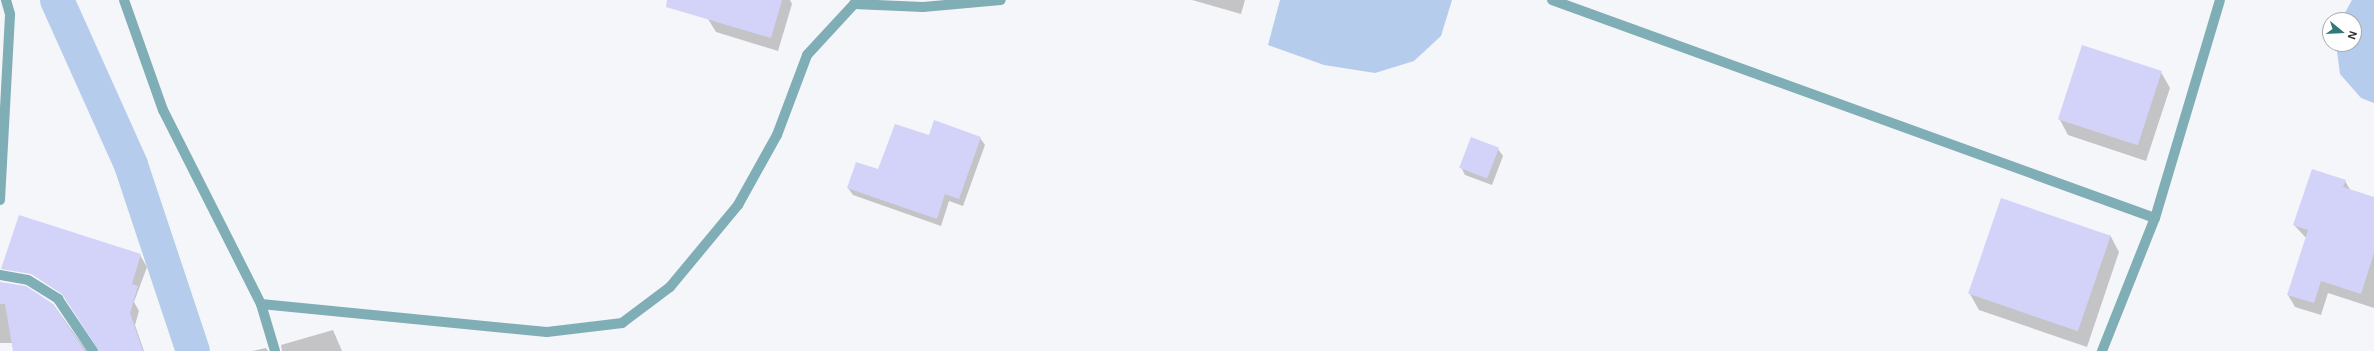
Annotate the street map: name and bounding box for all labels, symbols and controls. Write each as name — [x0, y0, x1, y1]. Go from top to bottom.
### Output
north arrow — [2322, 12, 2362, 52]
text: N — [2346, 30, 2359, 41]

